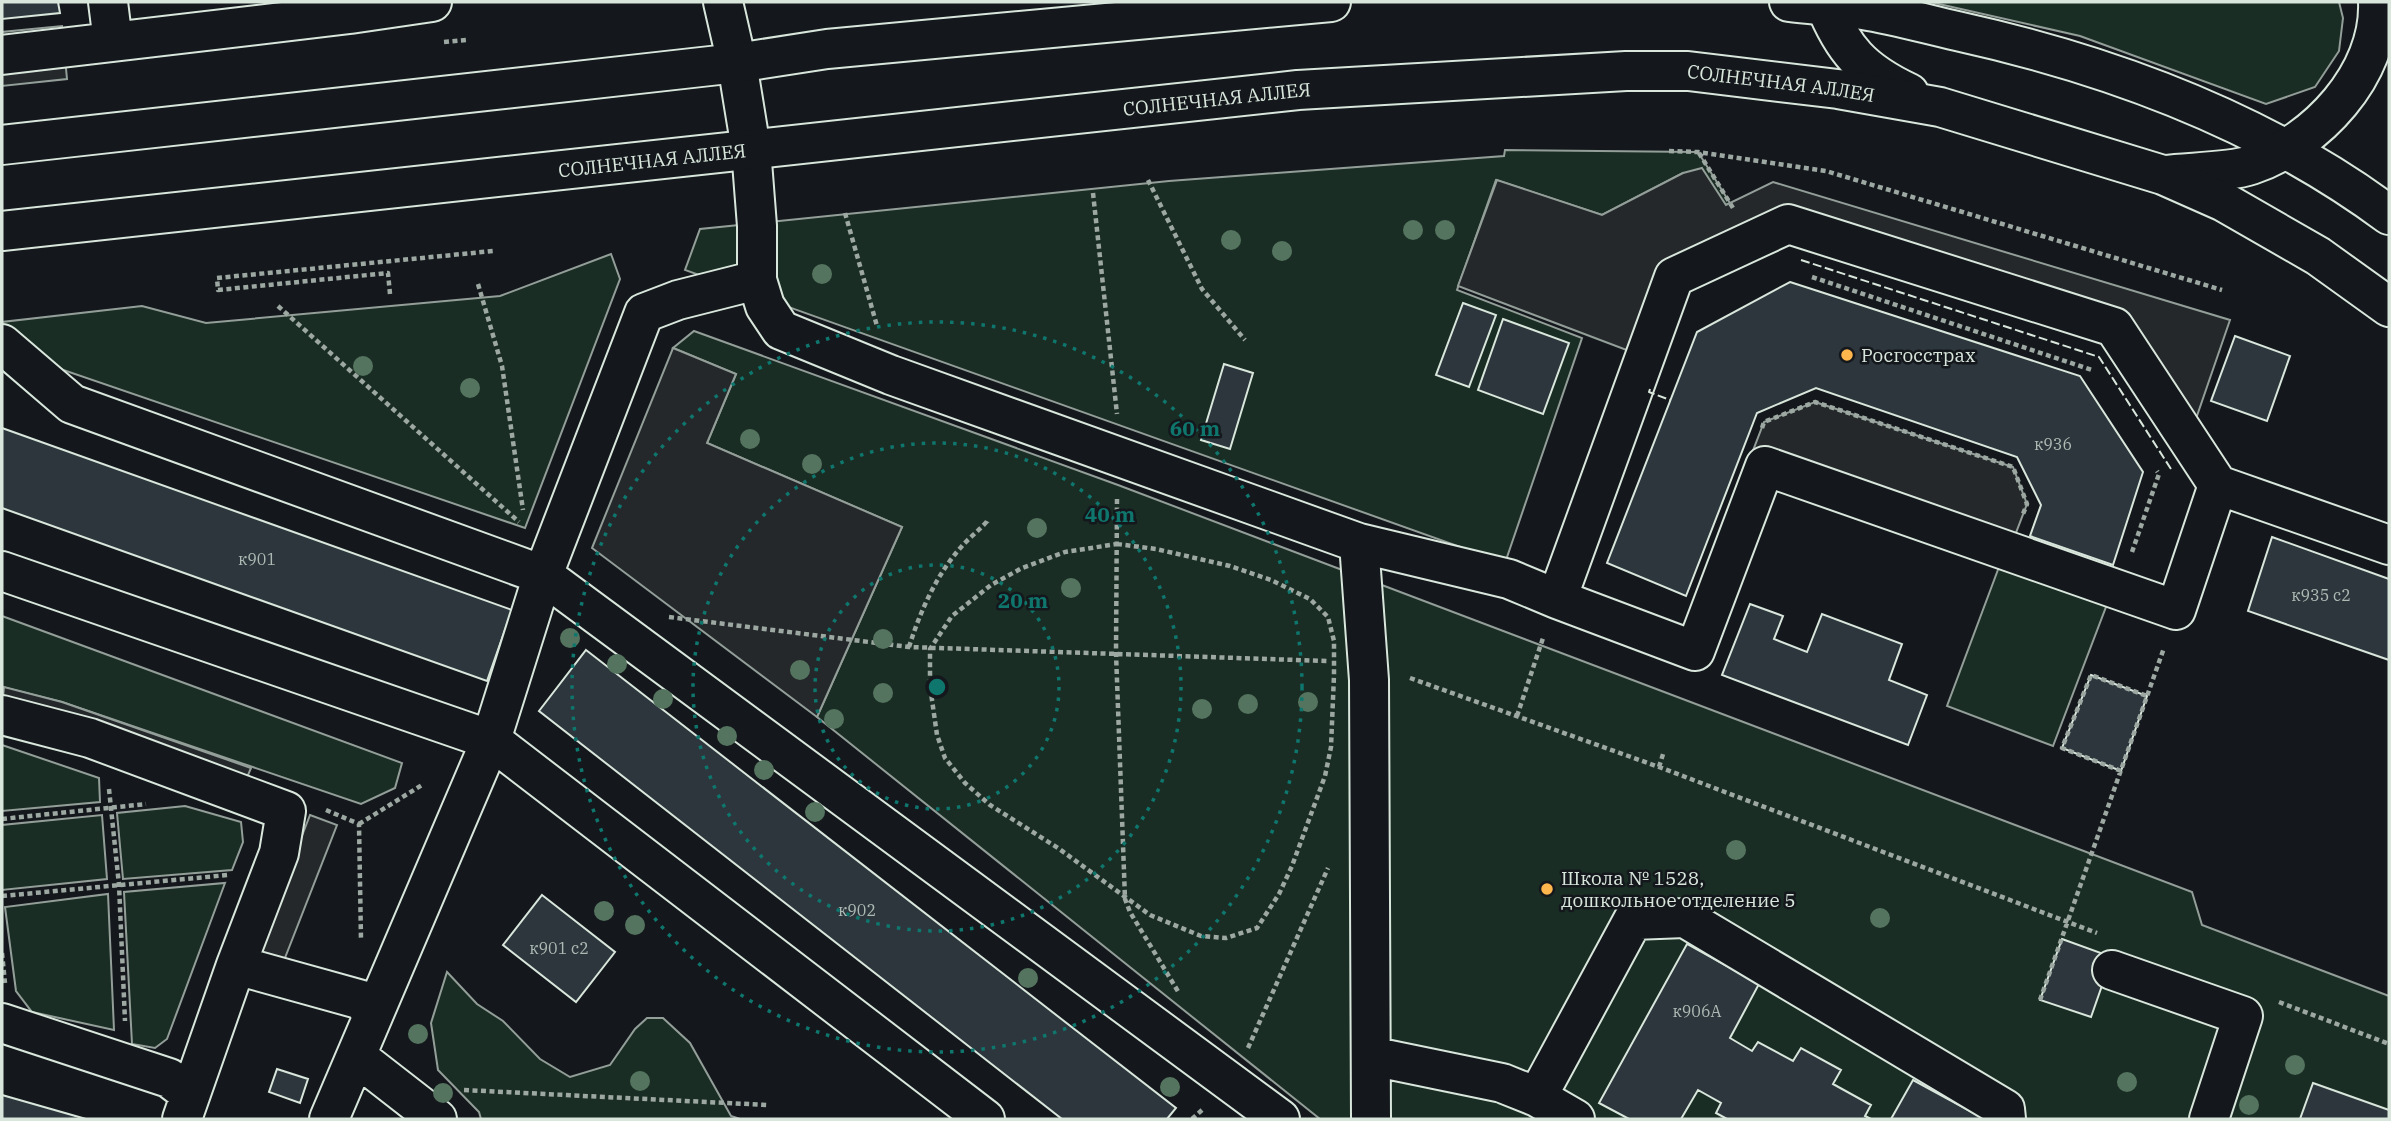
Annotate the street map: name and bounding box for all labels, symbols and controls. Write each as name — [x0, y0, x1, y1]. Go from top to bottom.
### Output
street label: СОЛНЕЧНАЯ АЛЛЕЯ — [1686, 59, 1877, 107]
street label: СОЛНЕЧНАЯ АЛЛЕЯ — [1122, 77, 1311, 121]
street label: СОЛНЕЧНАЯ АЛЛЕЯ — [557, 138, 747, 182]
place label: Росгосстрах — [1861, 343, 1976, 367]
marker: Росгосстрах — [1839, 347, 1855, 363]
text: 60 m — [1170, 414, 1220, 442]
house number: к936 — [2034, 434, 2072, 454]
text: 40 m — [1085, 500, 1135, 528]
house number: к901 — [238, 549, 276, 569]
house number: к935 с2 — [2291, 585, 2351, 605]
text: 20 m — [998, 586, 1048, 614]
centre of rings — [925, 675, 949, 699]
place label: Школа № 1528, дошкольное отделение 5 — [1561, 866, 1796, 912]
marker: Школа № 1528, дошкольное отделение 5 — [1539, 881, 1555, 897]
house number: к902 — [838, 900, 876, 920]
house number: к901 с2 — [529, 938, 589, 958]
house number: к906А — [1672, 1001, 1722, 1021]

